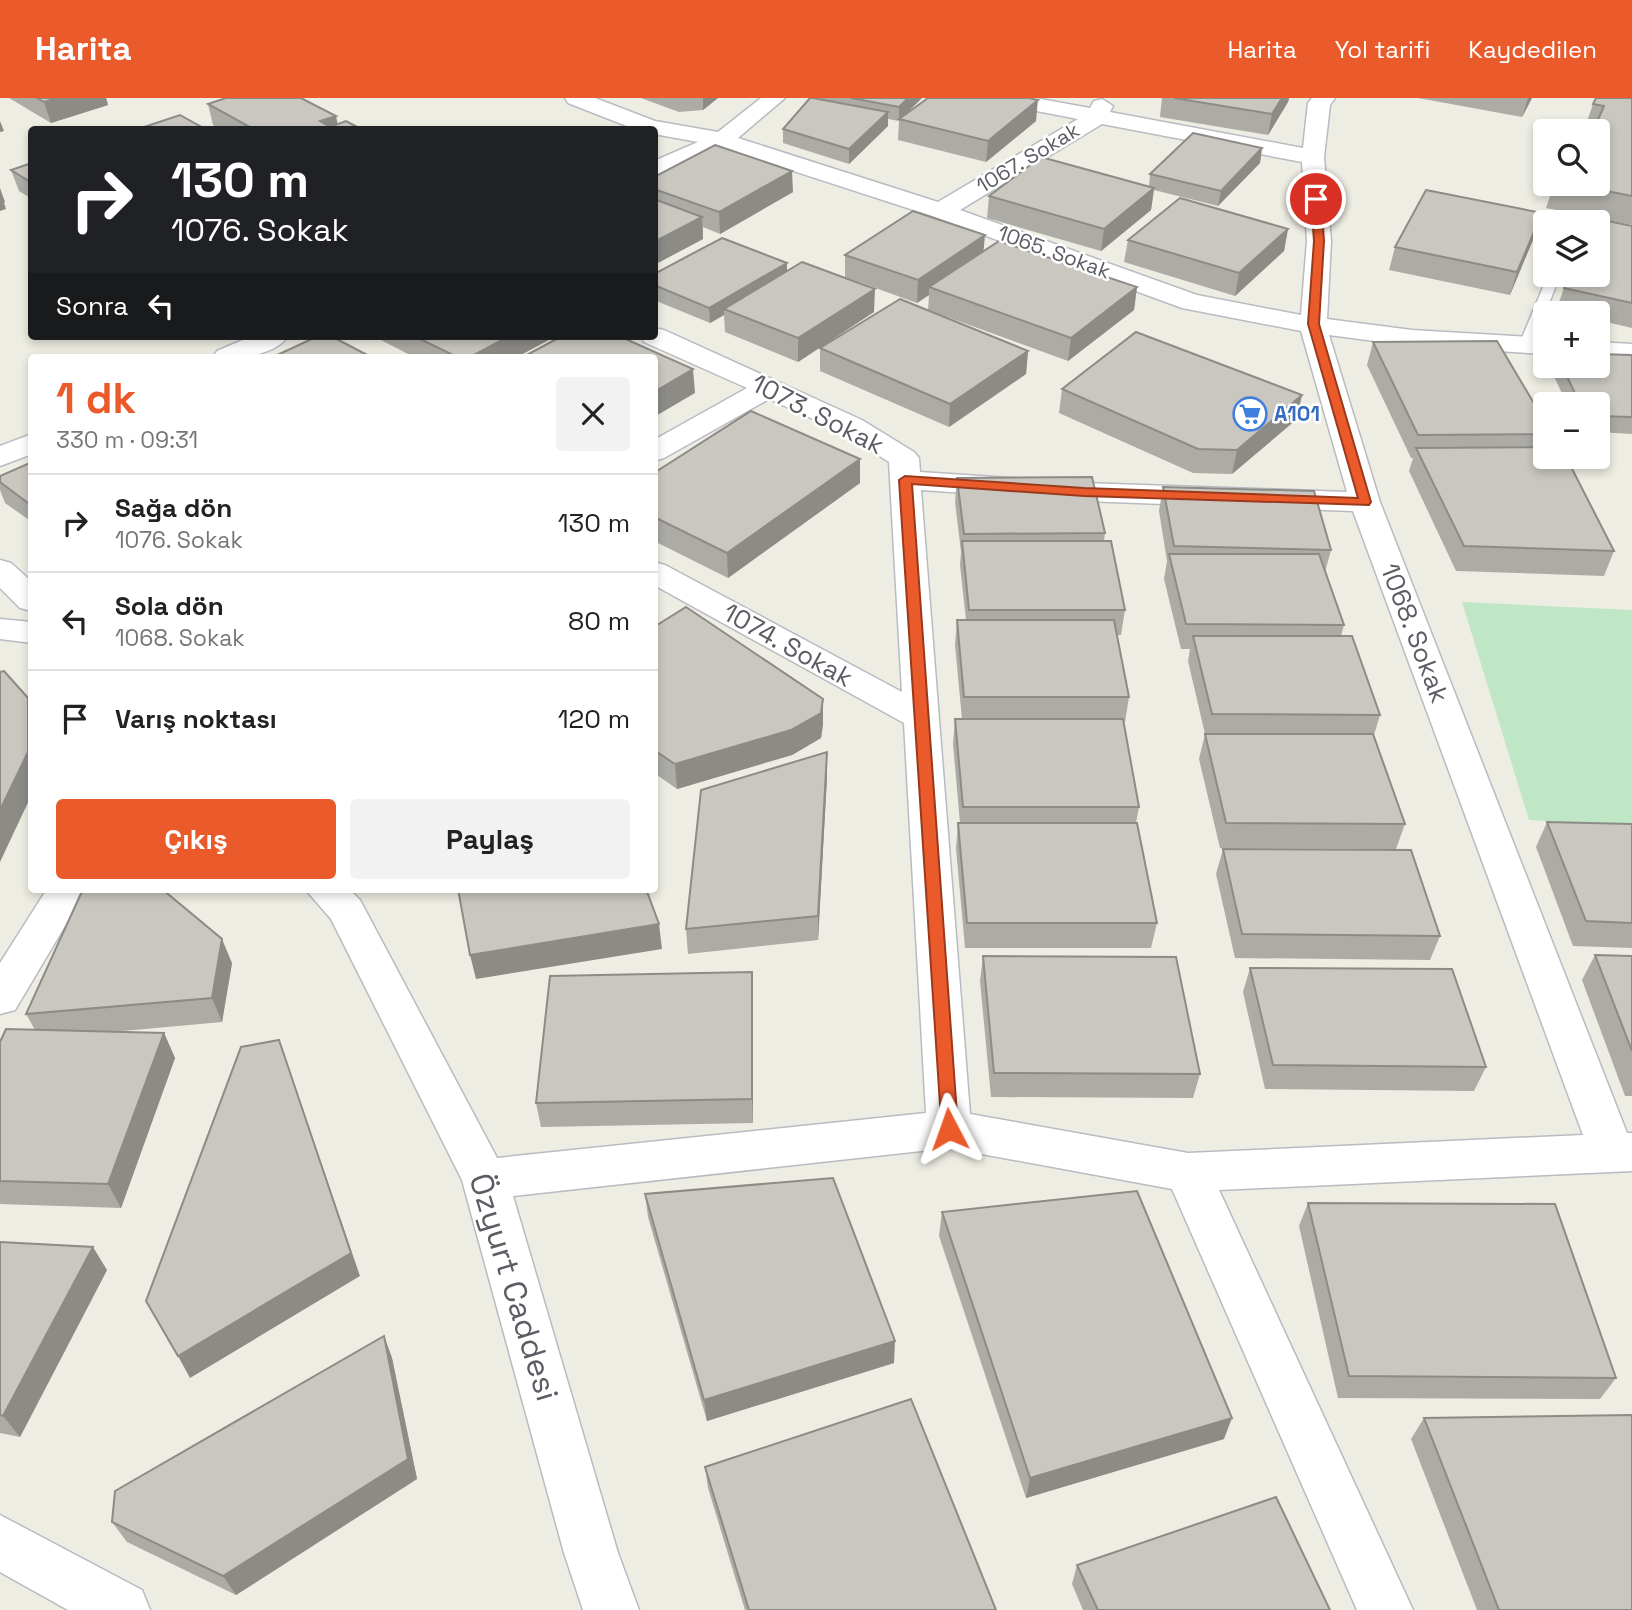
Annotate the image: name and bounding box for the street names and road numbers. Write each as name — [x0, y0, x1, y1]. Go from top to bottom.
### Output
street label: 1067. Sokak — [971, 116, 1084, 199]
street label: 1065. Sokak — [994, 219, 1114, 284]
street label: 1073. Sokak — [746, 366, 890, 462]
street label: 1068. Sokak — [1373, 558, 1457, 708]
street label: 1074. Sokak — [717, 595, 859, 695]
street label: Özyurt Caddesi — [460, 1168, 568, 1406]

